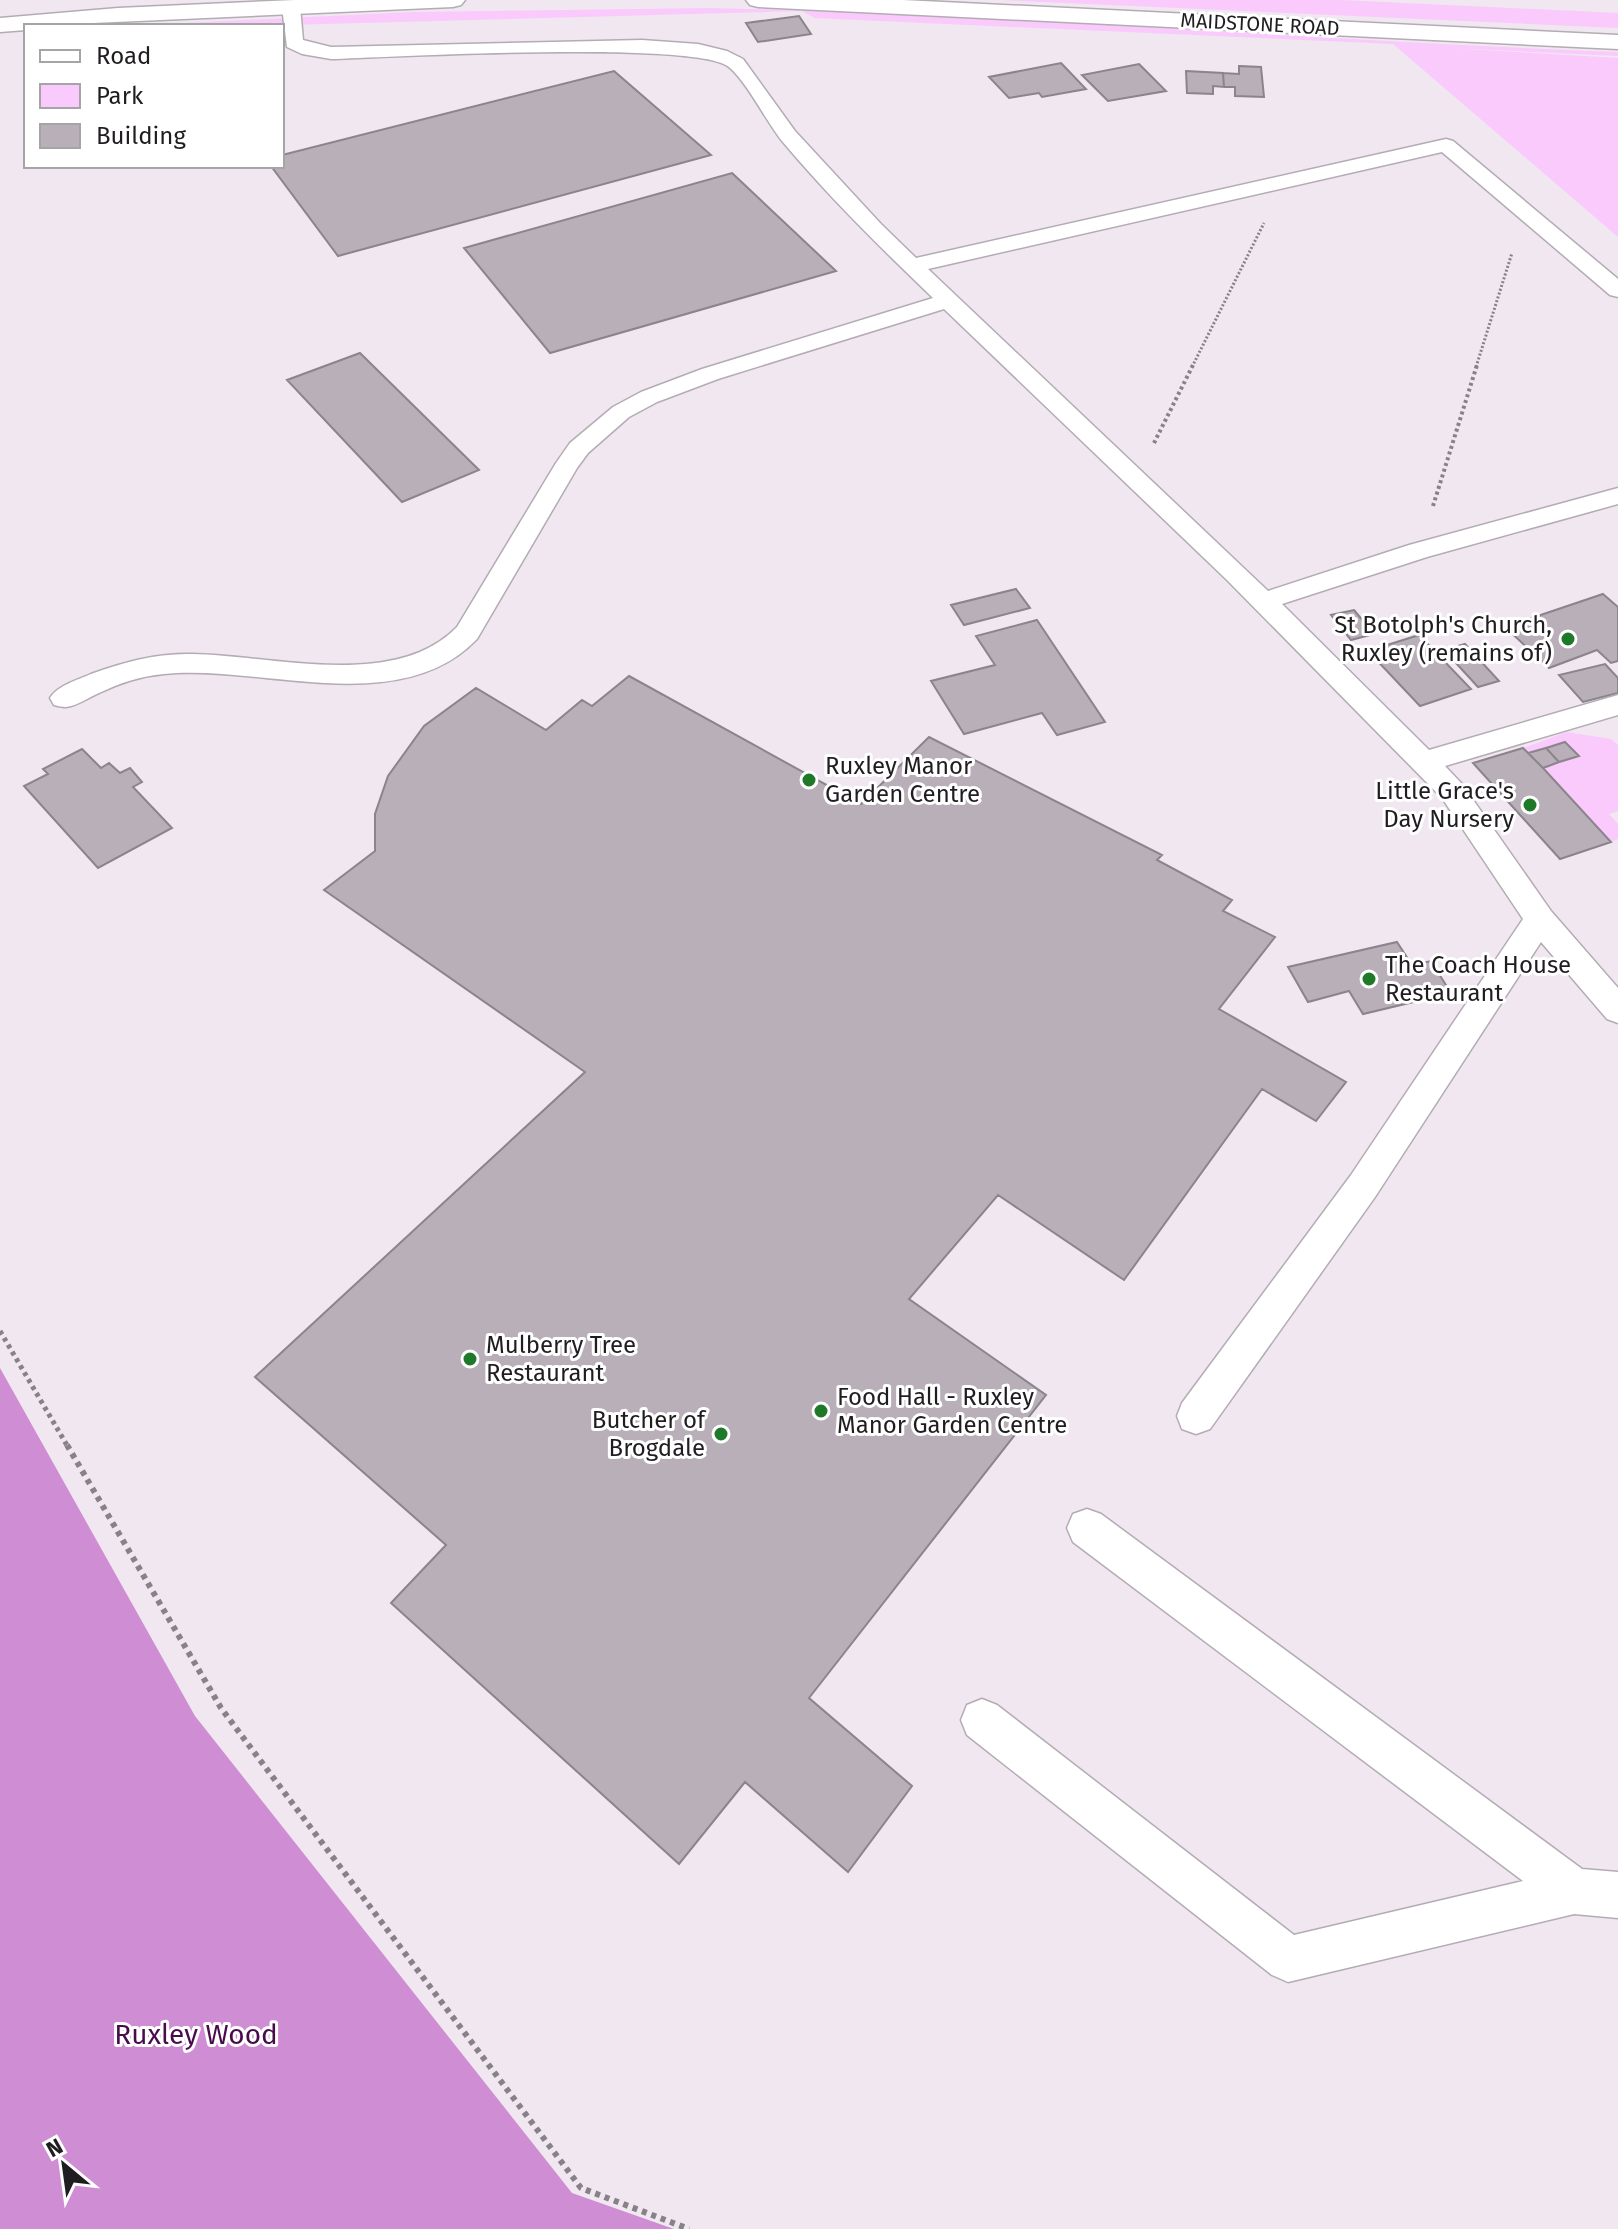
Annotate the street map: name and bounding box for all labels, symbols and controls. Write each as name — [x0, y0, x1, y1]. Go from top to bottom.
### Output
street label: MAIDSTONE ROAD — [1180, 8, 1340, 40]
legend — [24, 24, 284, 168]
text: Road — [96, 42, 151, 70]
text: Park — [96, 82, 144, 110]
text: Building — [96, 122, 186, 150]
place label: St Botolph's Church, Ruxley (remains of) — [1334, 611, 1552, 667]
marker: St Botolph's Church, Ruxley (remains of) — [1559, 630, 1577, 648]
place label: Ruxley Manor Garden Centre — [825, 752, 980, 808]
marker: Ruxley Manor Garden Centre — [800, 771, 818, 789]
place label: Little Grace's Day Nursery — [1375, 777, 1514, 833]
marker: Little Grace's Day Nursery — [1521, 796, 1539, 814]
place label: The Coach House Restaurant — [1385, 951, 1571, 1007]
marker: The Coach House Restaurant — [1360, 970, 1378, 988]
place label: Mulberry Tree Restaurant — [486, 1331, 636, 1387]
marker: Mulberry Tree Restaurant — [461, 1350, 479, 1368]
place label: Food Hall - Ruxley Manor Garden Centre — [837, 1383, 1067, 1439]
marker: Food Hall - Ruxley Manor Garden Centre — [812, 1402, 830, 1420]
place label: Butcher of Brogdale — [592, 1406, 707, 1462]
marker: Butcher of Brogdale — [712, 1425, 730, 1443]
park label: Ruxley Wood — [114, 2018, 278, 2051]
north arrow — [24, 2125, 104, 2205]
text: N — [42, 2133, 67, 2163]

